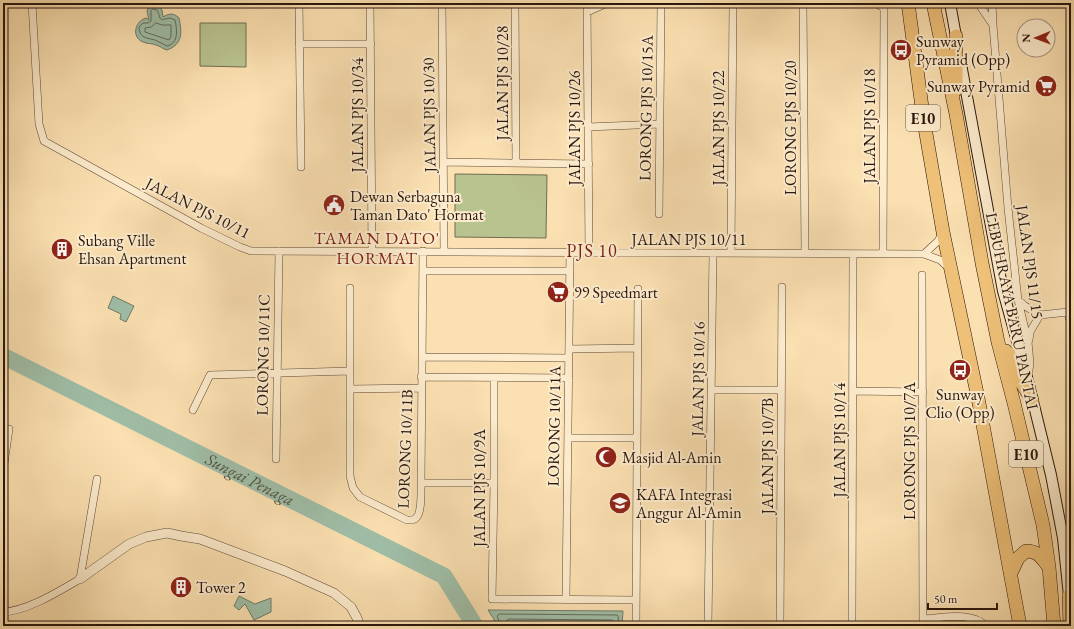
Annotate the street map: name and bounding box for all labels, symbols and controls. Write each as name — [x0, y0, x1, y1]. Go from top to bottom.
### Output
north arrow — [1016, 18, 1056, 58]
street label: JALAN PJS 10/28 — [492, 25, 513, 142]
place label: Sunway Pyramid (Opp) — [916, 31, 1010, 70]
street label: LORONG PJS 10/15A — [634, 34, 658, 181]
text: N — [1019, 34, 1033, 43]
bus stop icon: Sunway Pyramid (Opp) — [888, 37, 914, 63]
street label: JALAN PJS 10/34 — [347, 57, 368, 174]
street label: JALAN PJS 10/30 — [417, 57, 441, 175]
street label: LORONG PJS 10/20 — [780, 60, 801, 195]
street label: JALAN PJS 10/18 — [859, 68, 880, 185]
street label: JALAN PJS 10/26 — [564, 70, 585, 187]
street label: JALAN PJS 10/22 — [708, 70, 729, 187]
supermarket icon: Sunway Pyramid — [1033, 73, 1059, 99]
place label: Sunway Pyramid — [927, 76, 1031, 97]
road number: E10 — [906, 105, 940, 131]
street label: JALAN PJS 10/11 — [140, 172, 254, 243]
place label: Dewan Serbaguna Taman Dato' Hormat — [350, 186, 484, 225]
public building icon: Dewan Serbaguna Taman Dato' Hormat — [321, 192, 347, 218]
street label: JALAN PJS 11/15 — [1011, 202, 1048, 320]
street label: LEBUHRAYA BARU PANTAI — [981, 210, 1043, 412]
district label: TAMAN DATO' HORMAT — [314, 227, 440, 269]
street label: JALAN PJS 10/11 — [630, 229, 746, 250]
place label: Subang Ville Ehsan Apartment — [78, 230, 186, 269]
building icon: Subang Ville Ehsan Apartment — [49, 236, 75, 262]
district label: PJS 10 — [566, 239, 618, 262]
supermarket icon: 99 Speedmart — [545, 279, 571, 305]
place label: 99 Speedmart — [574, 282, 658, 303]
street label: LORONG 10/11C — [251, 294, 275, 416]
street label: JALAN PJS 10/16 — [686, 321, 710, 439]
bus stop icon: Sunway Clio (Opp) — [947, 357, 973, 383]
street label: LORONG 10/11A — [542, 364, 566, 487]
street label: LORONG PJS 10/7A — [899, 381, 920, 520]
street label: JALAN PJS 10/14 — [829, 382, 850, 499]
place label: Sunway Clio (Opp) — [925, 384, 995, 423]
street label: LORONG 10/11B — [392, 389, 418, 509]
street label: JALAN PJS 10/7B — [757, 398, 778, 516]
street label: JALAN PJS 10/9A — [469, 428, 490, 549]
road number: E10 — [1009, 441, 1043, 467]
mosque icon: Masjid Al-Amin — [593, 444, 619, 470]
water label: Sungai Penaga — [201, 447, 298, 511]
place label: Masjid Al-Amin — [622, 447, 722, 468]
place label: KAFA Integrasi Anggur Al-Amin — [635, 484, 742, 523]
school or university icon: KAFA Integrasi Anggur Al-Amin — [607, 490, 633, 516]
building icon: Tower 2 — [168, 574, 194, 600]
place label: Tower 2 — [196, 577, 246, 598]
scale bar — [928, 585, 997, 611]
text: 50 m — [934, 591, 958, 607]

